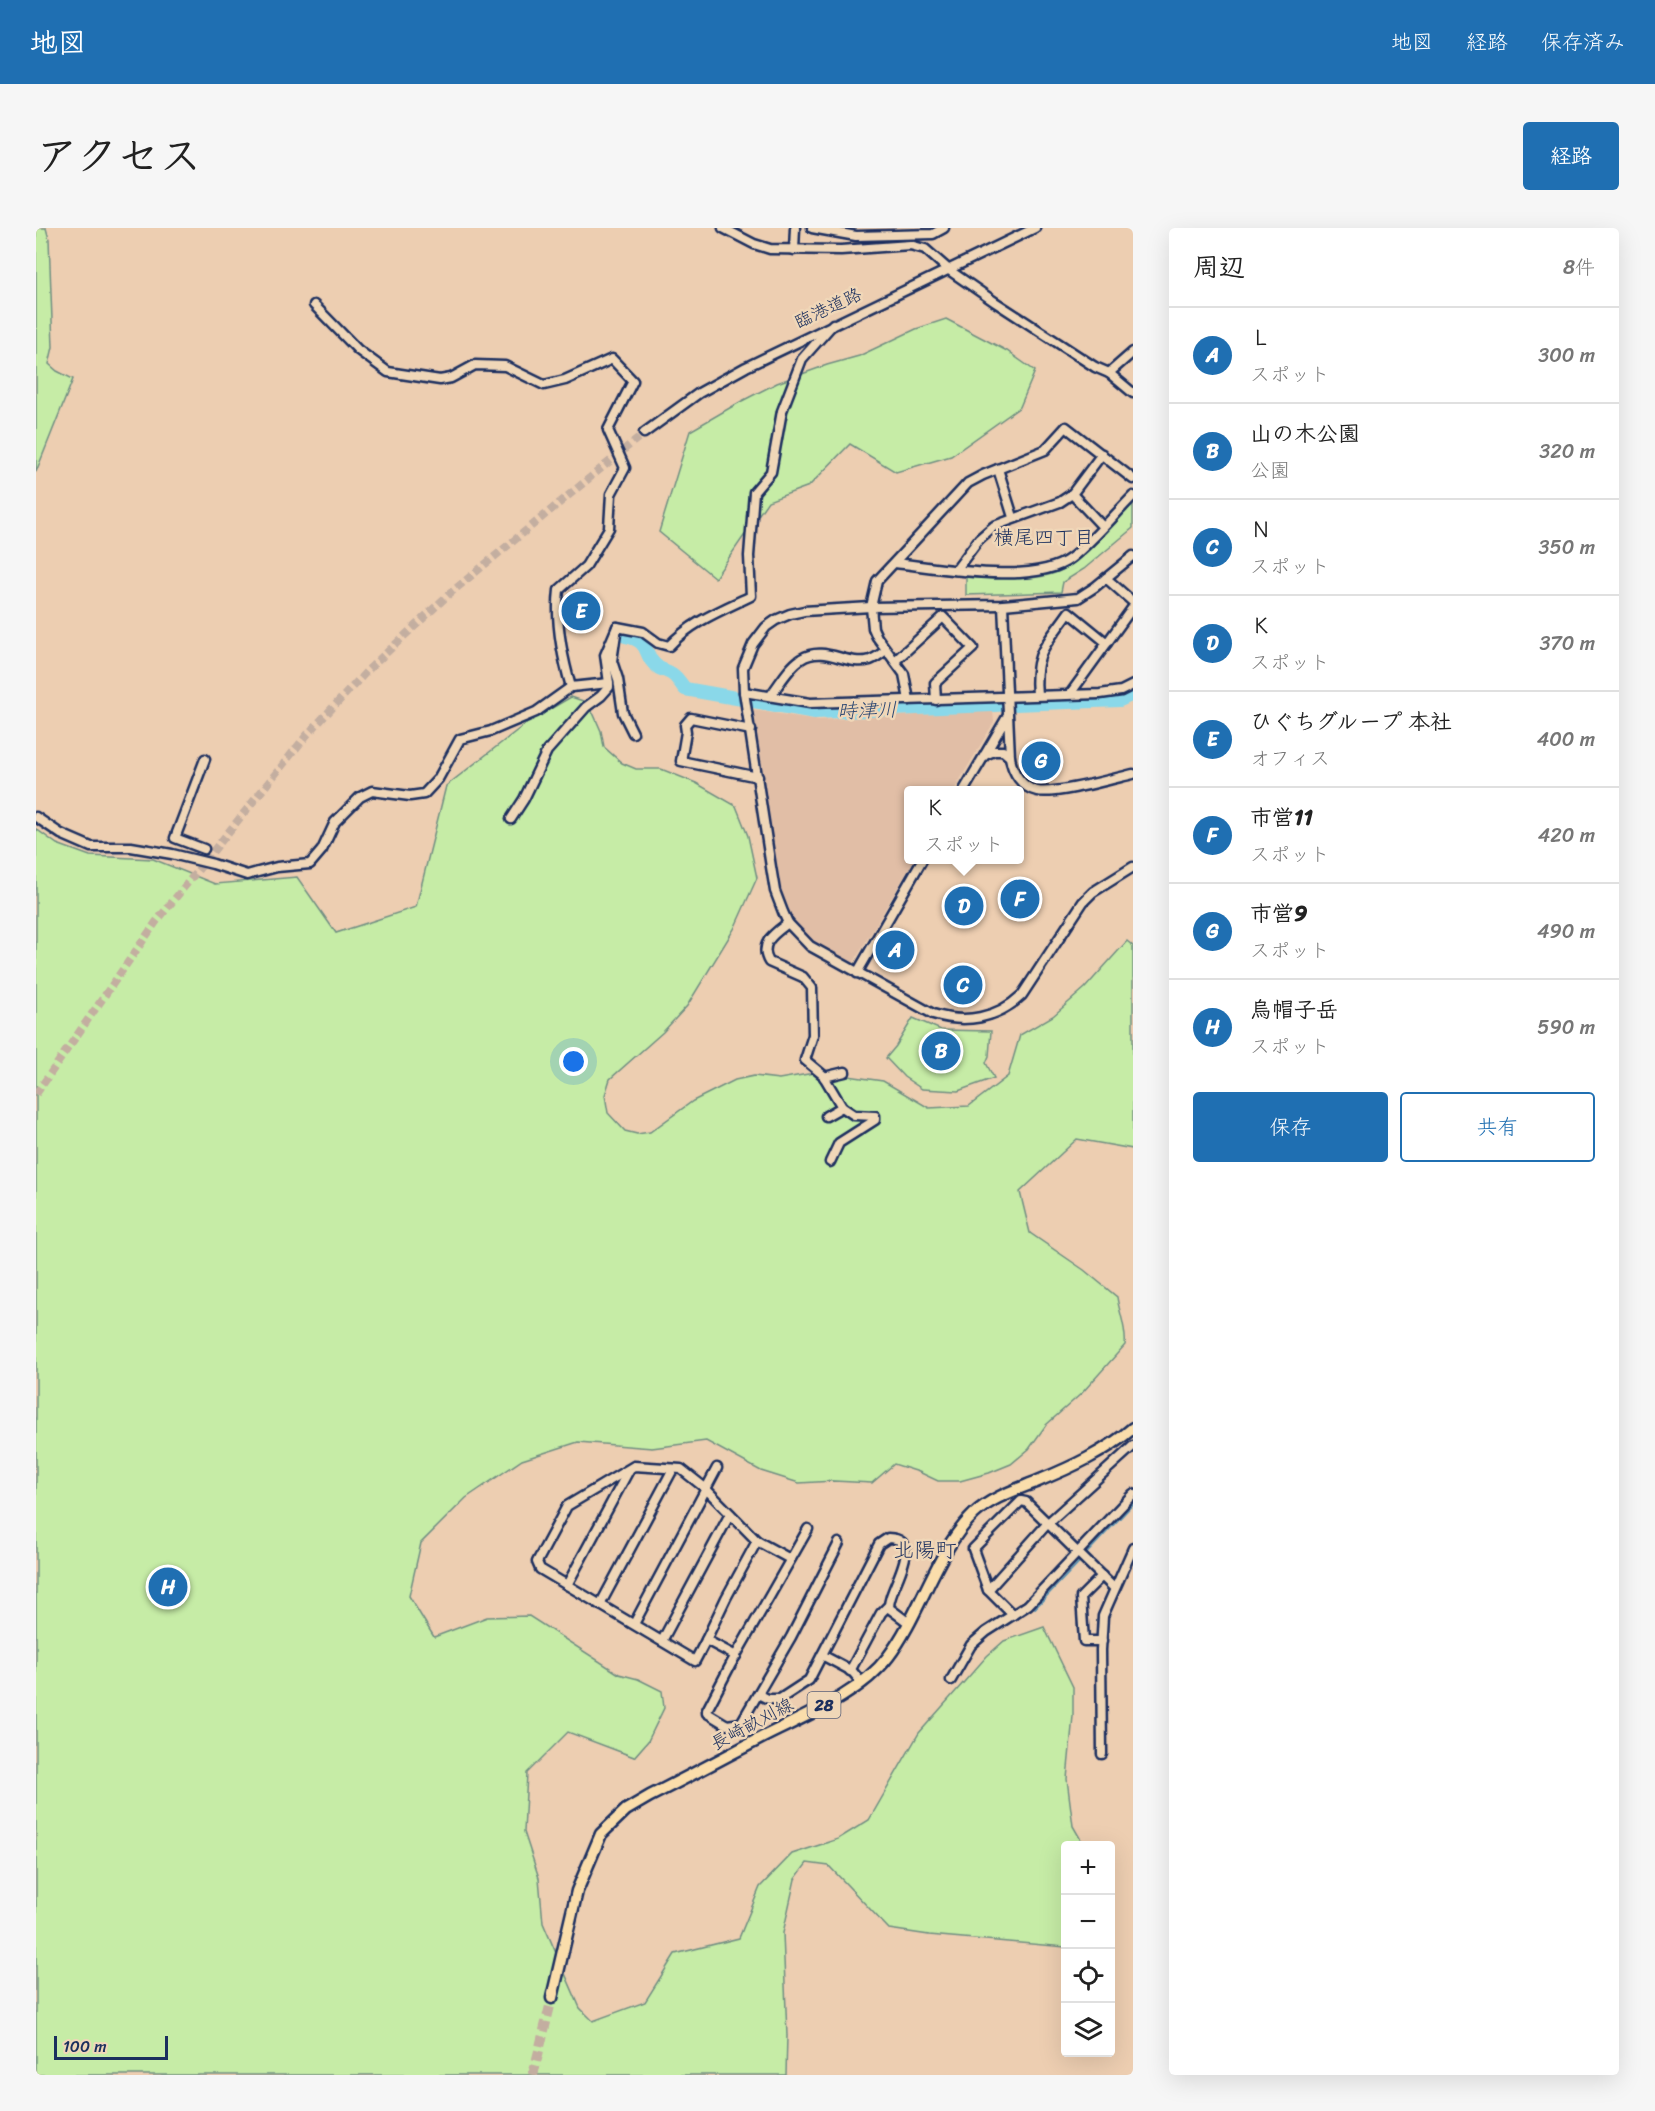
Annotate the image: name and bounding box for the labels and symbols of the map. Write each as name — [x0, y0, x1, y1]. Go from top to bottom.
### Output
street label: 臨港道路 — [789, 278, 867, 338]
district label: 横尾四丁目 — [994, 520, 1094, 555]
pin: E — [562, 588, 600, 634]
water label: 時津川 — [836, 692, 898, 729]
pin: G — [1022, 738, 1060, 784]
pin: F — [1000, 876, 1040, 922]
pin: D — [944, 884, 984, 928]
pin: A — [876, 928, 914, 972]
pin: C — [944, 962, 982, 1008]
pin: B — [922, 1028, 960, 1074]
your location — [559, 1047, 588, 1076]
district label: 北陽町 — [894, 1531, 957, 1569]
pin: H — [148, 1564, 188, 1610]
street label: 長崎畝刈線 — [705, 1689, 799, 1759]
road number: 28 — [808, 1692, 840, 1718]
scale bar — [54, 2033, 168, 2060]

